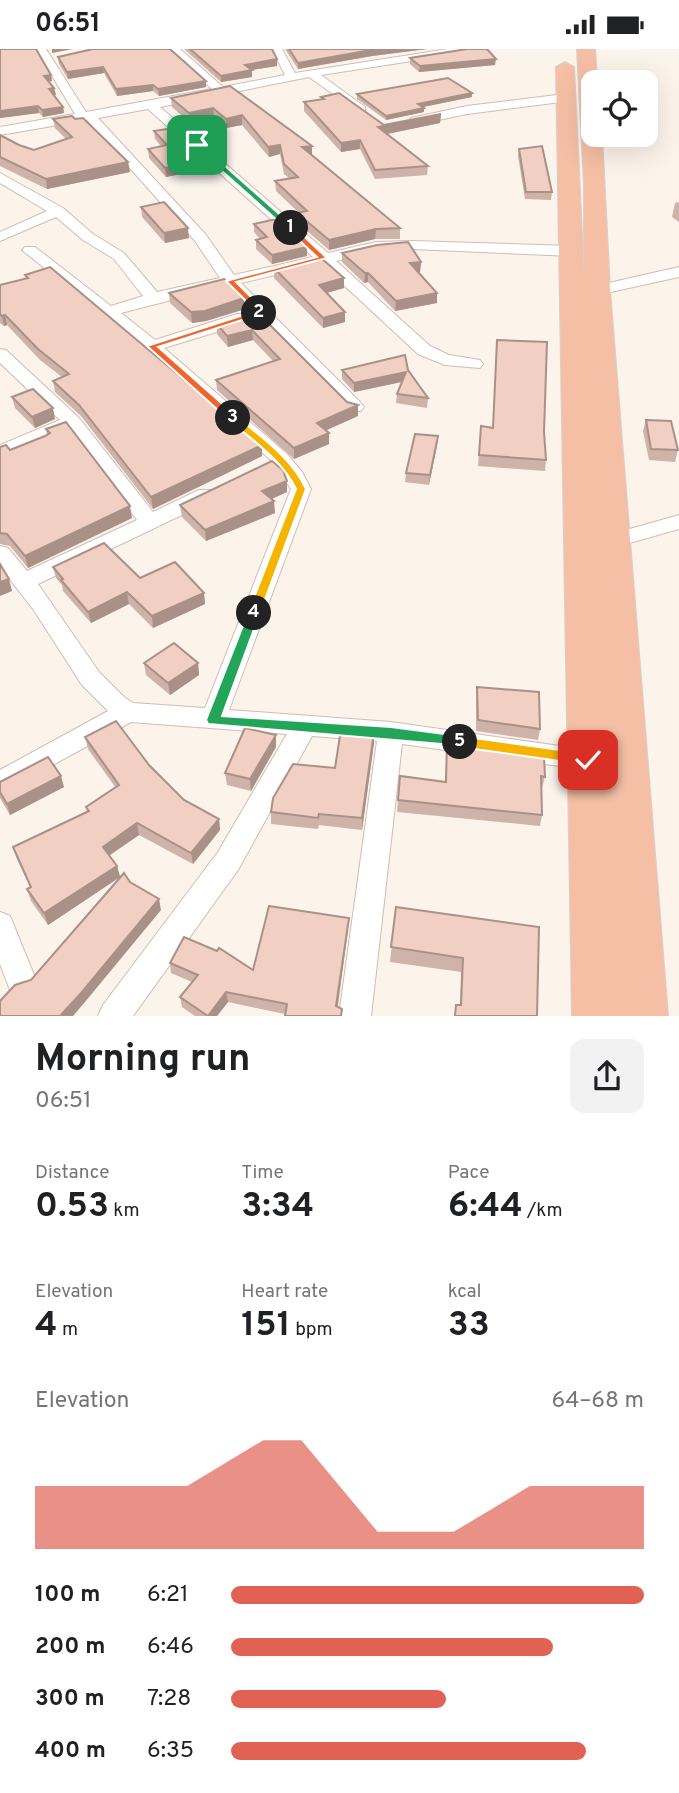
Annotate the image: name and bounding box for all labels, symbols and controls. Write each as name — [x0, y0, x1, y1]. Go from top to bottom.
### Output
text: 06:51 — [35, 8, 101, 41]
map controls — [581, 70, 658, 147]
button: locate — [581, 70, 658, 147]
pin — [167, 115, 227, 175]
icon: arrive — [178, 126, 216, 164]
pin: 1 — [274, 211, 308, 245]
text: 1 — [287, 215, 294, 239]
pin: 2 — [242, 295, 276, 331]
text: 2 — [253, 300, 264, 324]
pin: 3 — [216, 401, 250, 435]
text: 3 — [227, 405, 238, 429]
pin: 4 — [236, 595, 272, 631]
text: 4 — [247, 600, 260, 624]
pin: 5 — [442, 725, 477, 759]
text: 5 — [454, 729, 465, 753]
pin — [558, 730, 618, 790]
icon: check — [569, 741, 607, 779]
text: Morning run — [35, 1036, 251, 1085]
button: share — [570, 1039, 644, 1113]
text: 06:51 — [35, 1087, 92, 1116]
text: Distance — [35, 1161, 110, 1185]
text: Time — [241, 1161, 284, 1185]
text: Pace — [448, 1161, 489, 1185]
text: 0.53 — [35, 1185, 109, 1229]
text: 3:34 — [241, 1185, 314, 1229]
text: 6:44 — [448, 1185, 523, 1229]
text: km — [109, 1199, 140, 1223]
text: /km — [523, 1199, 563, 1223]
text: Elevation — [35, 1280, 113, 1304]
text: Heart rate — [241, 1280, 328, 1304]
text: kcal — [448, 1280, 481, 1304]
text: 4 — [35, 1304, 58, 1348]
text: 151 — [241, 1304, 291, 1348]
text: 33 — [448, 1304, 490, 1348]
text: m — [58, 1318, 78, 1342]
text: bpm — [291, 1318, 333, 1342]
text: Elevation — [35, 1387, 130, 1416]
text: 64–68 m — [552, 1387, 644, 1416]
text: 100 m — [35, 1581, 100, 1610]
text: 6:21 — [147, 1581, 189, 1610]
text: 200 m — [35, 1633, 105, 1662]
text: 6:46 — [147, 1633, 194, 1662]
text: 300 m — [35, 1685, 105, 1714]
text: 7:28 — [147, 1685, 191, 1714]
text: 400 m — [35, 1737, 106, 1766]
text: 6:35 — [147, 1737, 194, 1766]

